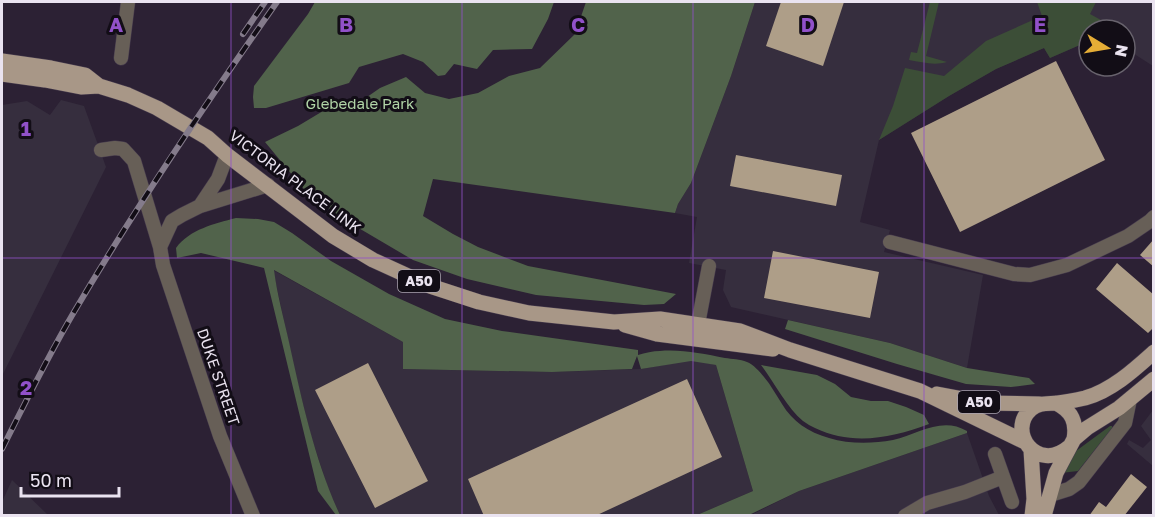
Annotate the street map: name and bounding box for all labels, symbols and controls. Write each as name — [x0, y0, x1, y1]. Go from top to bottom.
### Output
text: A — [109, 12, 123, 36]
text: B — [339, 12, 353, 36]
text: C — [571, 12, 585, 36]
text: D — [801, 12, 815, 36]
text: E — [1034, 12, 1046, 36]
north arrow — [1077, 18, 1137, 78]
text: N — [1111, 43, 1133, 59]
park label: Glebedale Park — [305, 94, 415, 112]
text: 1 — [21, 116, 31, 140]
street label: VICTORIA PLACE LINK — [226, 126, 365, 237]
road number: A50 — [398, 270, 440, 292]
street label: DUKE STREET — [194, 326, 244, 428]
text: 2 — [20, 375, 32, 399]
road number: A50 — [958, 391, 1000, 413]
scale bar — [21, 460, 118, 498]
text: 50 m — [30, 469, 72, 491]

